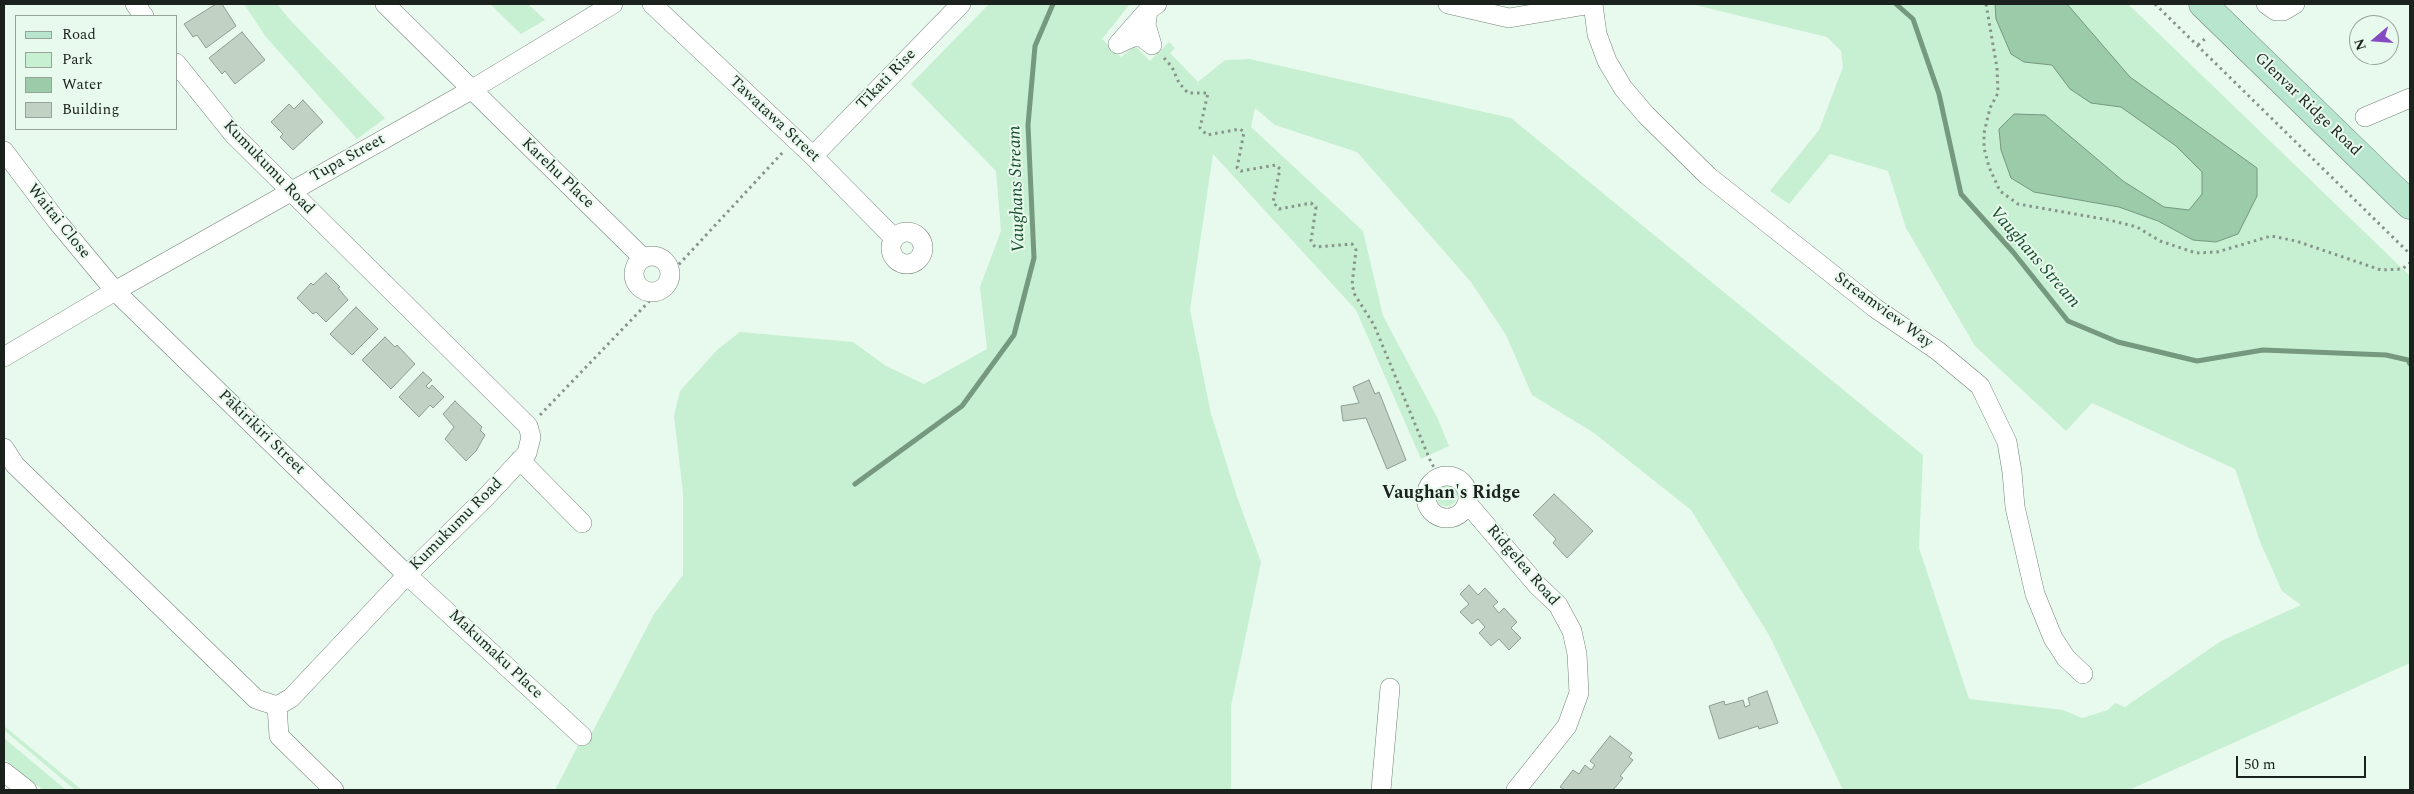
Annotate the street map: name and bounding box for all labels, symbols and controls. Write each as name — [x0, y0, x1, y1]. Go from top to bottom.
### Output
legend — [15, 15, 178, 130]
north arrow — [2349, 15, 2399, 65]
text: Road — [62, 23, 96, 46]
text: N — [2348, 36, 2372, 53]
street label: Tīkati Rise — [853, 46, 921, 114]
text: Park — [62, 48, 93, 71]
street label: Glenvar Ridge Road — [2250, 49, 2364, 161]
text: Water — [62, 73, 102, 96]
street label: Tawatawa Street — [725, 73, 823, 167]
text: Building — [62, 98, 119, 121]
street label: Kumukumu Road — [218, 117, 318, 219]
water label: Vaughans Stream — [1005, 125, 1031, 253]
street label: Tupa Street — [307, 131, 389, 187]
street label: Karehu Place — [517, 135, 597, 213]
street label: Waitai Close — [22, 181, 94, 263]
water label: Vaughans Stream — [1984, 203, 2084, 313]
street label: Streamview Way — [1830, 269, 1936, 353]
street label: Pākirikiri Street — [213, 387, 309, 479]
street label: Kumukumu Road — [407, 475, 507, 575]
district label: Vaughan's Ridge — [1382, 483, 1520, 505]
street label: Ridgelea Road — [1482, 521, 1562, 611]
street label: Makumaku Place — [444, 606, 546, 704]
scale bar — [2239, 746, 2369, 778]
text: 50 m — [2244, 753, 2276, 776]

